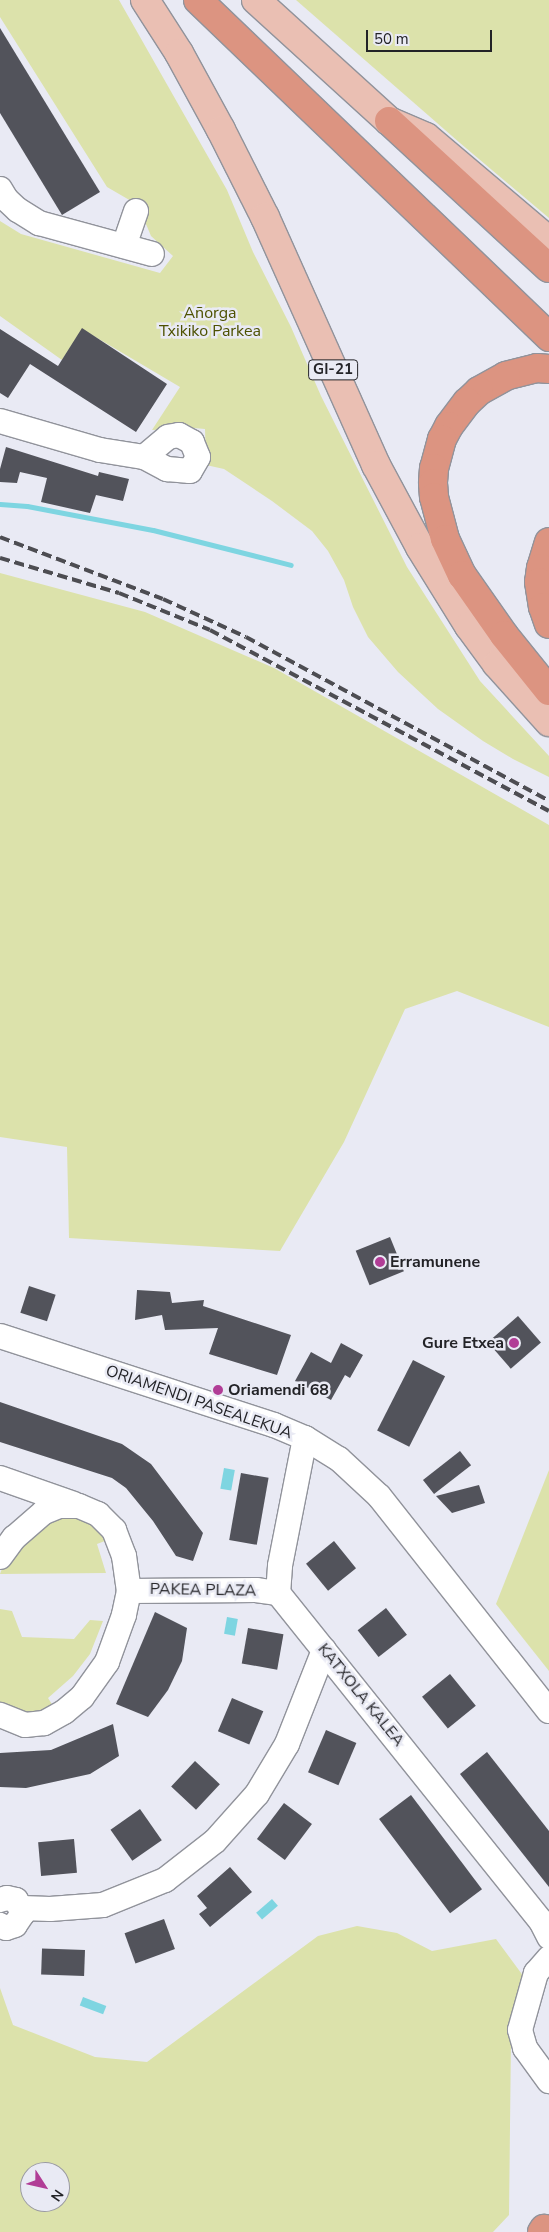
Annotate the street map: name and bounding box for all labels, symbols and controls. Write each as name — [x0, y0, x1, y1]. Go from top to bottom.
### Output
scale bar — [369, 20, 495, 52]
text: 50 m — [374, 29, 409, 49]
park label: Añorga Txikiko Parkea — [159, 303, 261, 341]
road number: GI-21 — [308, 358, 358, 382]
place label: Erramunene — [390, 1252, 480, 1272]
marker: Erramunene — [374, 1256, 386, 1268]
place label: Gure Etxea — [422, 1333, 504, 1353]
marker: Gure Etxea — [508, 1337, 520, 1349]
street label: ORIAMENDI PASEALEKUA — [103, 1361, 295, 1443]
place label: Oriamendi 68 — [228, 1380, 329, 1400]
marker: Oriamendi 68 — [212, 1384, 224, 1396]
street label: PAKEA PLAZA — [150, 1579, 256, 1601]
street label: KATXOLA KALEA — [314, 1640, 408, 1750]
north arrow — [20, 2162, 70, 2212]
text: N — [46, 2186, 68, 2205]

